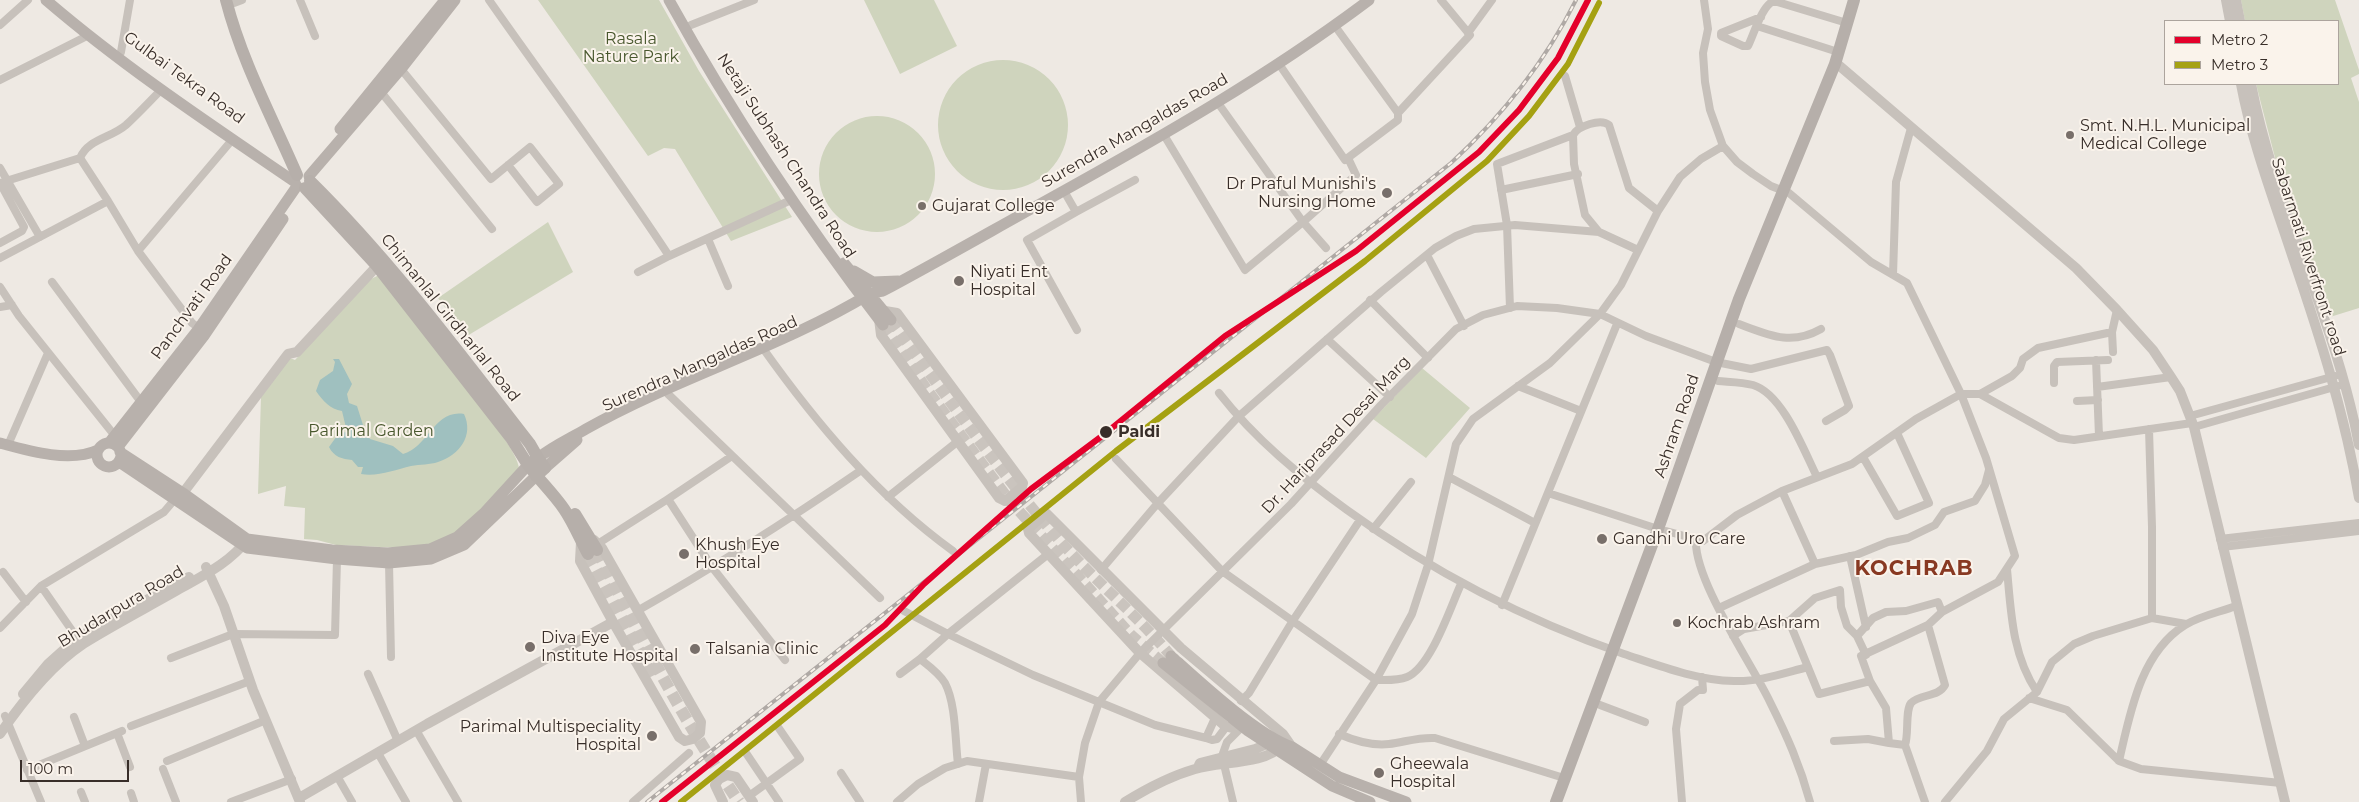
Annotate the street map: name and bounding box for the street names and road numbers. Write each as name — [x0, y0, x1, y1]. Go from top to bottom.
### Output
street label: Gulbai Tekra Road — [120, 28, 248, 128]
street label: Netaji Subhash Chandra Road — [713, 50, 859, 262]
street label: Surendra Mangaldas Road — [1038, 70, 1232, 192]
street label: Sabarmati Riverfront road — [2267, 155, 2349, 359]
street label: Chimanlal Girdharlal Road — [376, 230, 524, 406]
street label: Panchvati Road — [147, 251, 237, 363]
street label: Surendra Mangaldas Road — [599, 312, 801, 416]
street label: Dr. Hariprasad Desai Marg — [1258, 352, 1414, 518]
street label: Ashram Road — [1650, 372, 1704, 480]
street label: Bhudarpura Road — [55, 562, 187, 652]

